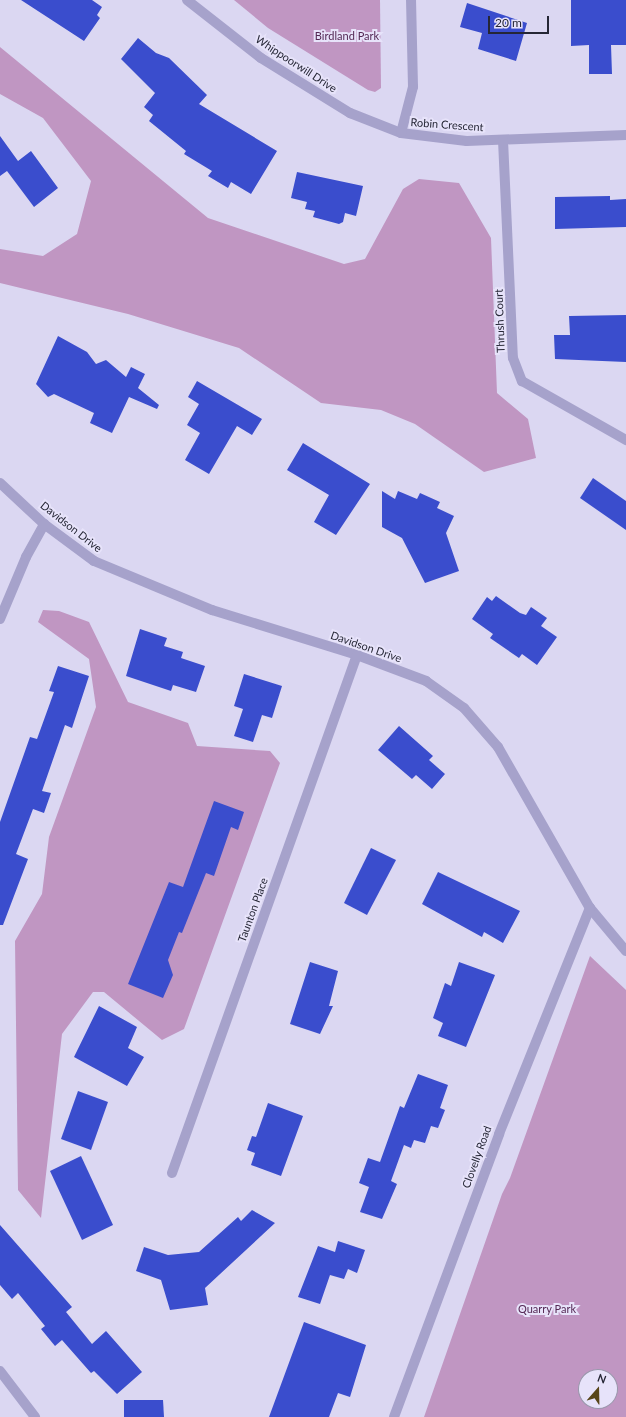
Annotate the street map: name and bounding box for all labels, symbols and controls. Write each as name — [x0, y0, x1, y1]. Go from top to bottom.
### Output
scale bar — [490, 8, 551, 34]
text: 20 m — [495, 15, 522, 30]
park label: Birdland Park — [315, 29, 379, 43]
street label: Whippoorwill Drive — [253, 33, 339, 95]
street label: Robin Crescent — [410, 116, 484, 134]
street label: Thrush Court — [492, 289, 508, 353]
street label: Davidson Drive — [38, 499, 104, 555]
street label: Davidson Drive — [329, 629, 403, 665]
street label: Taunton Place — [235, 876, 271, 944]
street label: Clovelly Road — [460, 1124, 494, 1190]
park label: Quarry Park — [518, 1302, 576, 1316]
north arrow — [578, 1369, 618, 1409]
text: N — [596, 1371, 608, 1386]

